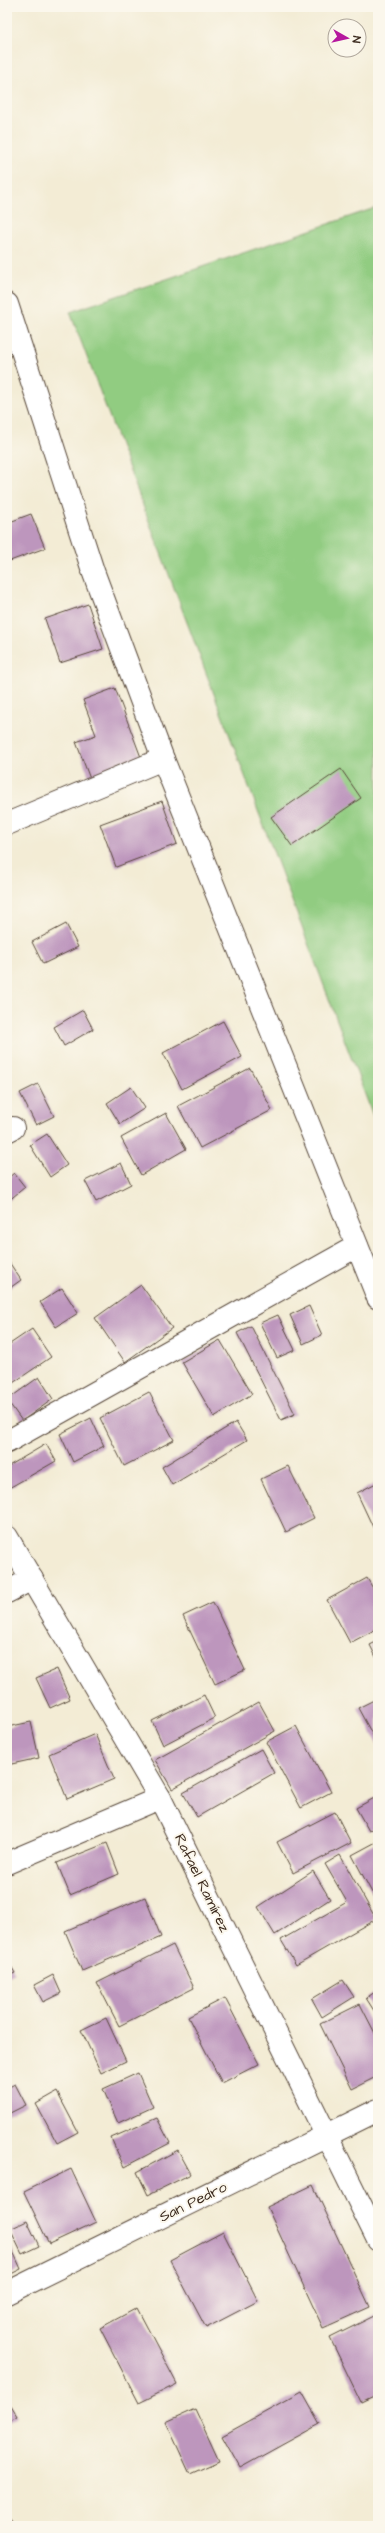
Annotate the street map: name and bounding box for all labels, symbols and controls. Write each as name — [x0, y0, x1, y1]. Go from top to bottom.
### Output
north arrow — [327, 18, 367, 58]
text: N — [348, 35, 364, 44]
street label: Rafael Ramírez — [169, 1830, 235, 1936]
street label: San Pedro — [156, 2176, 231, 2227]

